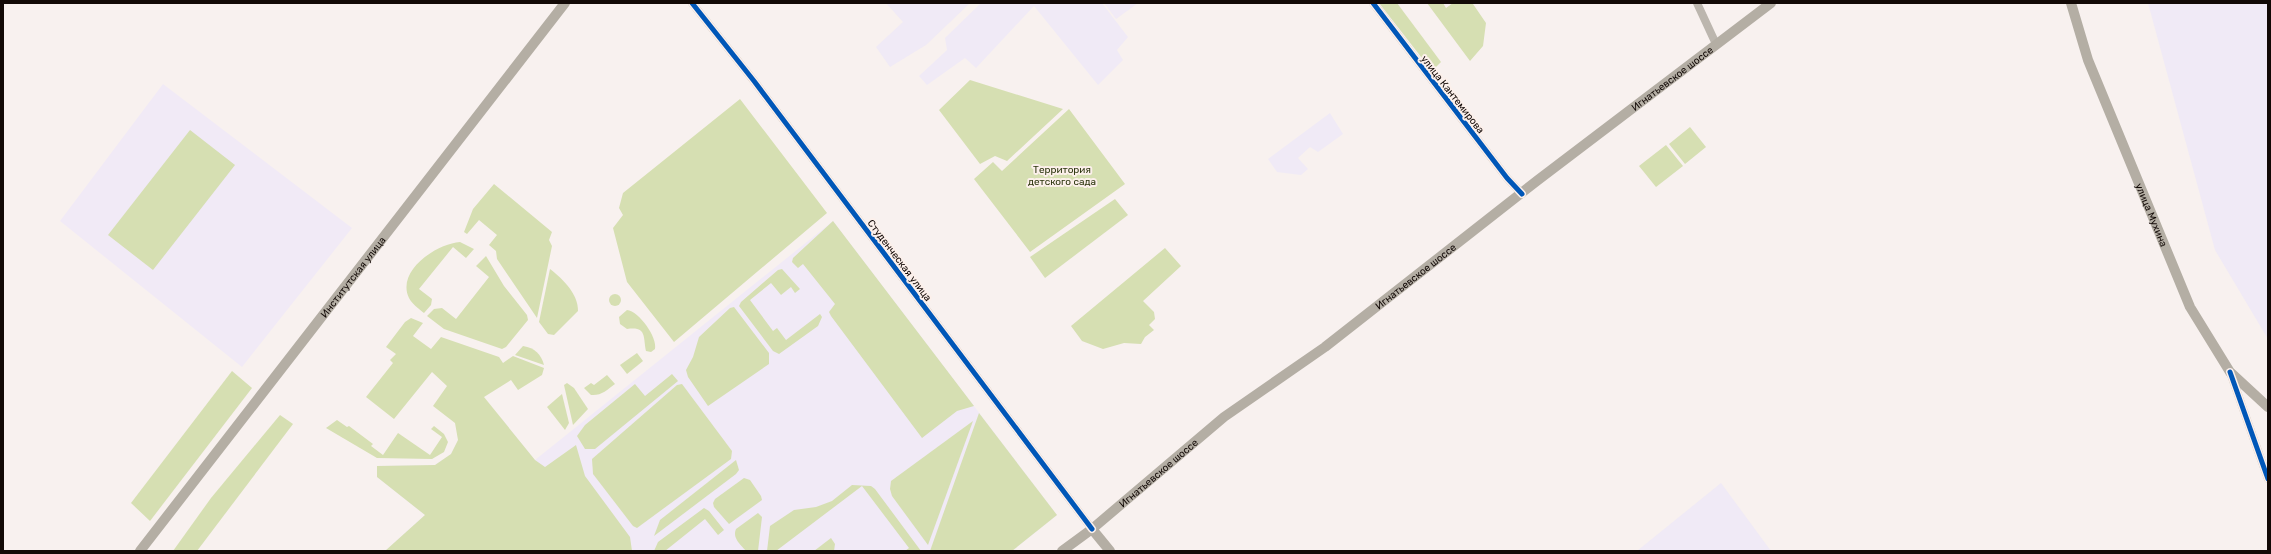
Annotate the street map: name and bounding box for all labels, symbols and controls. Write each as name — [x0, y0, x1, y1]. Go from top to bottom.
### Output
street label: Игнатьевское шоссе — [1629, 44, 1716, 114]
street label: улица Кантемирова — [1418, 53, 1486, 136]
park label: Территория детского сада — [1028, 164, 1096, 188]
street label: улица Мухина — [2133, 182, 2170, 249]
street label: Студенческая улица — [865, 217, 934, 304]
street label: Институтская улица — [318, 235, 389, 320]
street label: Игнатьевское шоссе — [1373, 241, 1459, 312]
street label: Игнатьевское шоссе — [1117, 437, 1201, 510]

